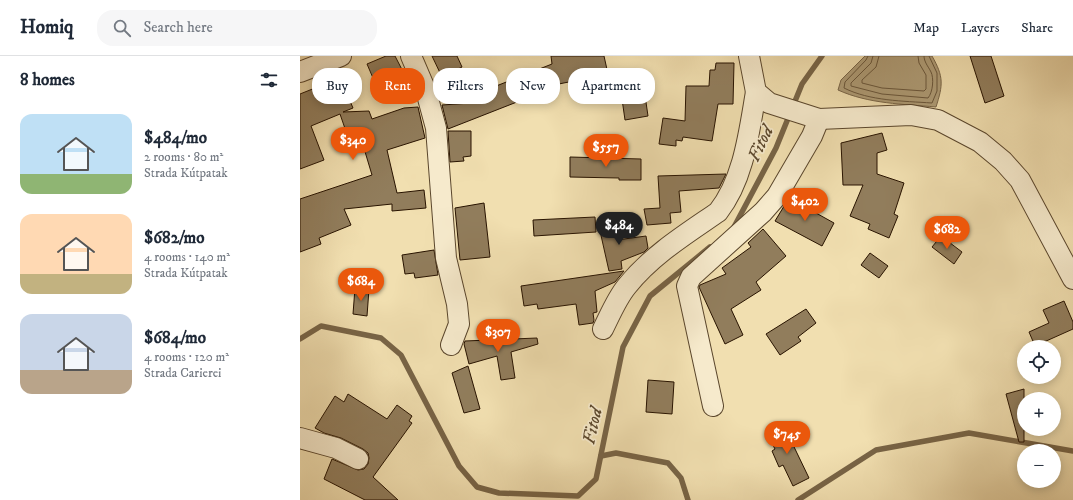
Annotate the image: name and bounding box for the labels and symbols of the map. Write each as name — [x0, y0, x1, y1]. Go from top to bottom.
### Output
water label: Fitod — [743, 121, 780, 165]
pin: $340 — [329, 127, 377, 161]
pin: $557 — [582, 134, 630, 168]
pin: $402 — [781, 188, 829, 222]
pin: $484 — [595, 212, 643, 246]
pin: $682 — [923, 216, 971, 250]
pin: $684 — [337, 268, 385, 302]
pin: $307 — [474, 319, 522, 353]
water label: Fitod — [578, 403, 608, 446]
pin: $745 — [763, 421, 811, 455]

